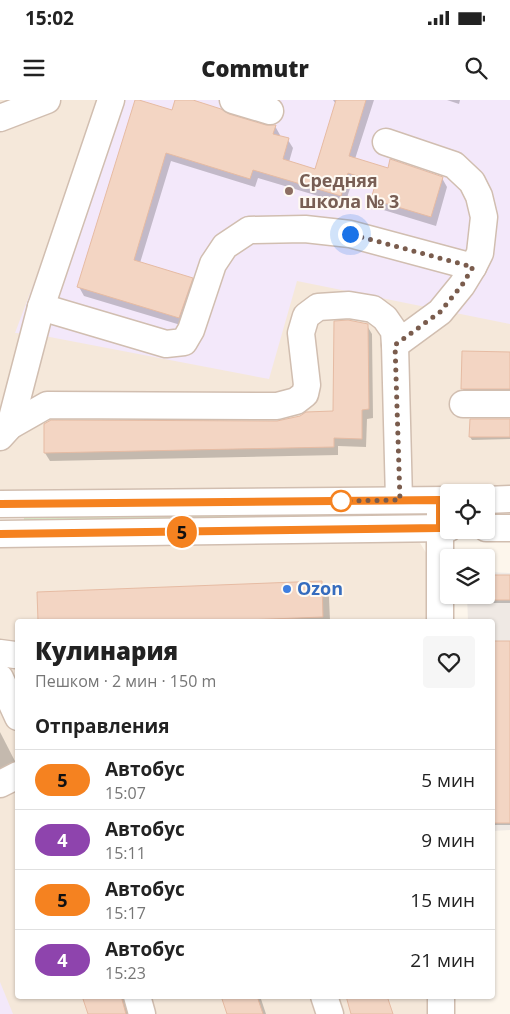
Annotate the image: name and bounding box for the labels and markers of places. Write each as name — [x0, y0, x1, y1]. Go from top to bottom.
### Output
place label: Средняя школа № 3 — [299, 168, 399, 213]
marker: Средняя школа № 3 — [283, 185, 295, 197]
unlabelled marker — [330, 490, 352, 512]
place label: Ozon — [297, 576, 343, 600]
marker: Ozon — [281, 583, 293, 595]

